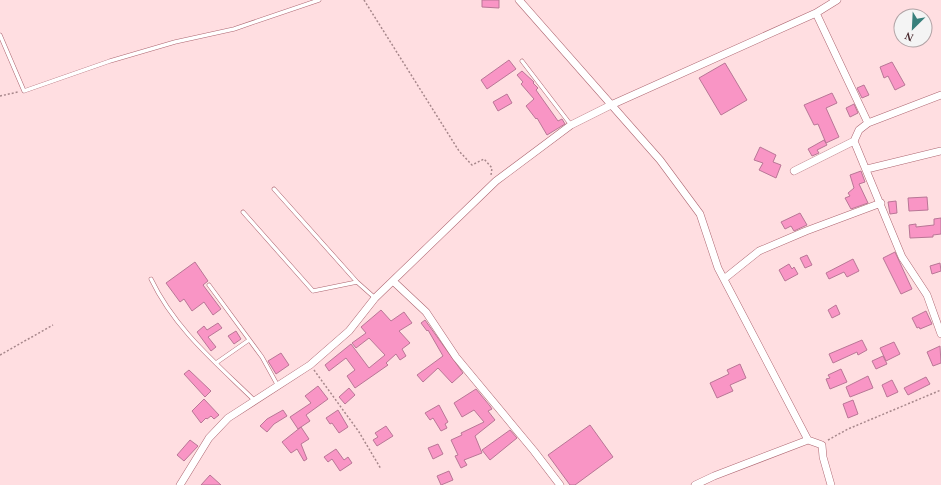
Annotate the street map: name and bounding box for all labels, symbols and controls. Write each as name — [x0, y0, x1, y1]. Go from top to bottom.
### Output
north arrow — [893, 8, 933, 48]
text: N — [903, 30, 915, 44]

